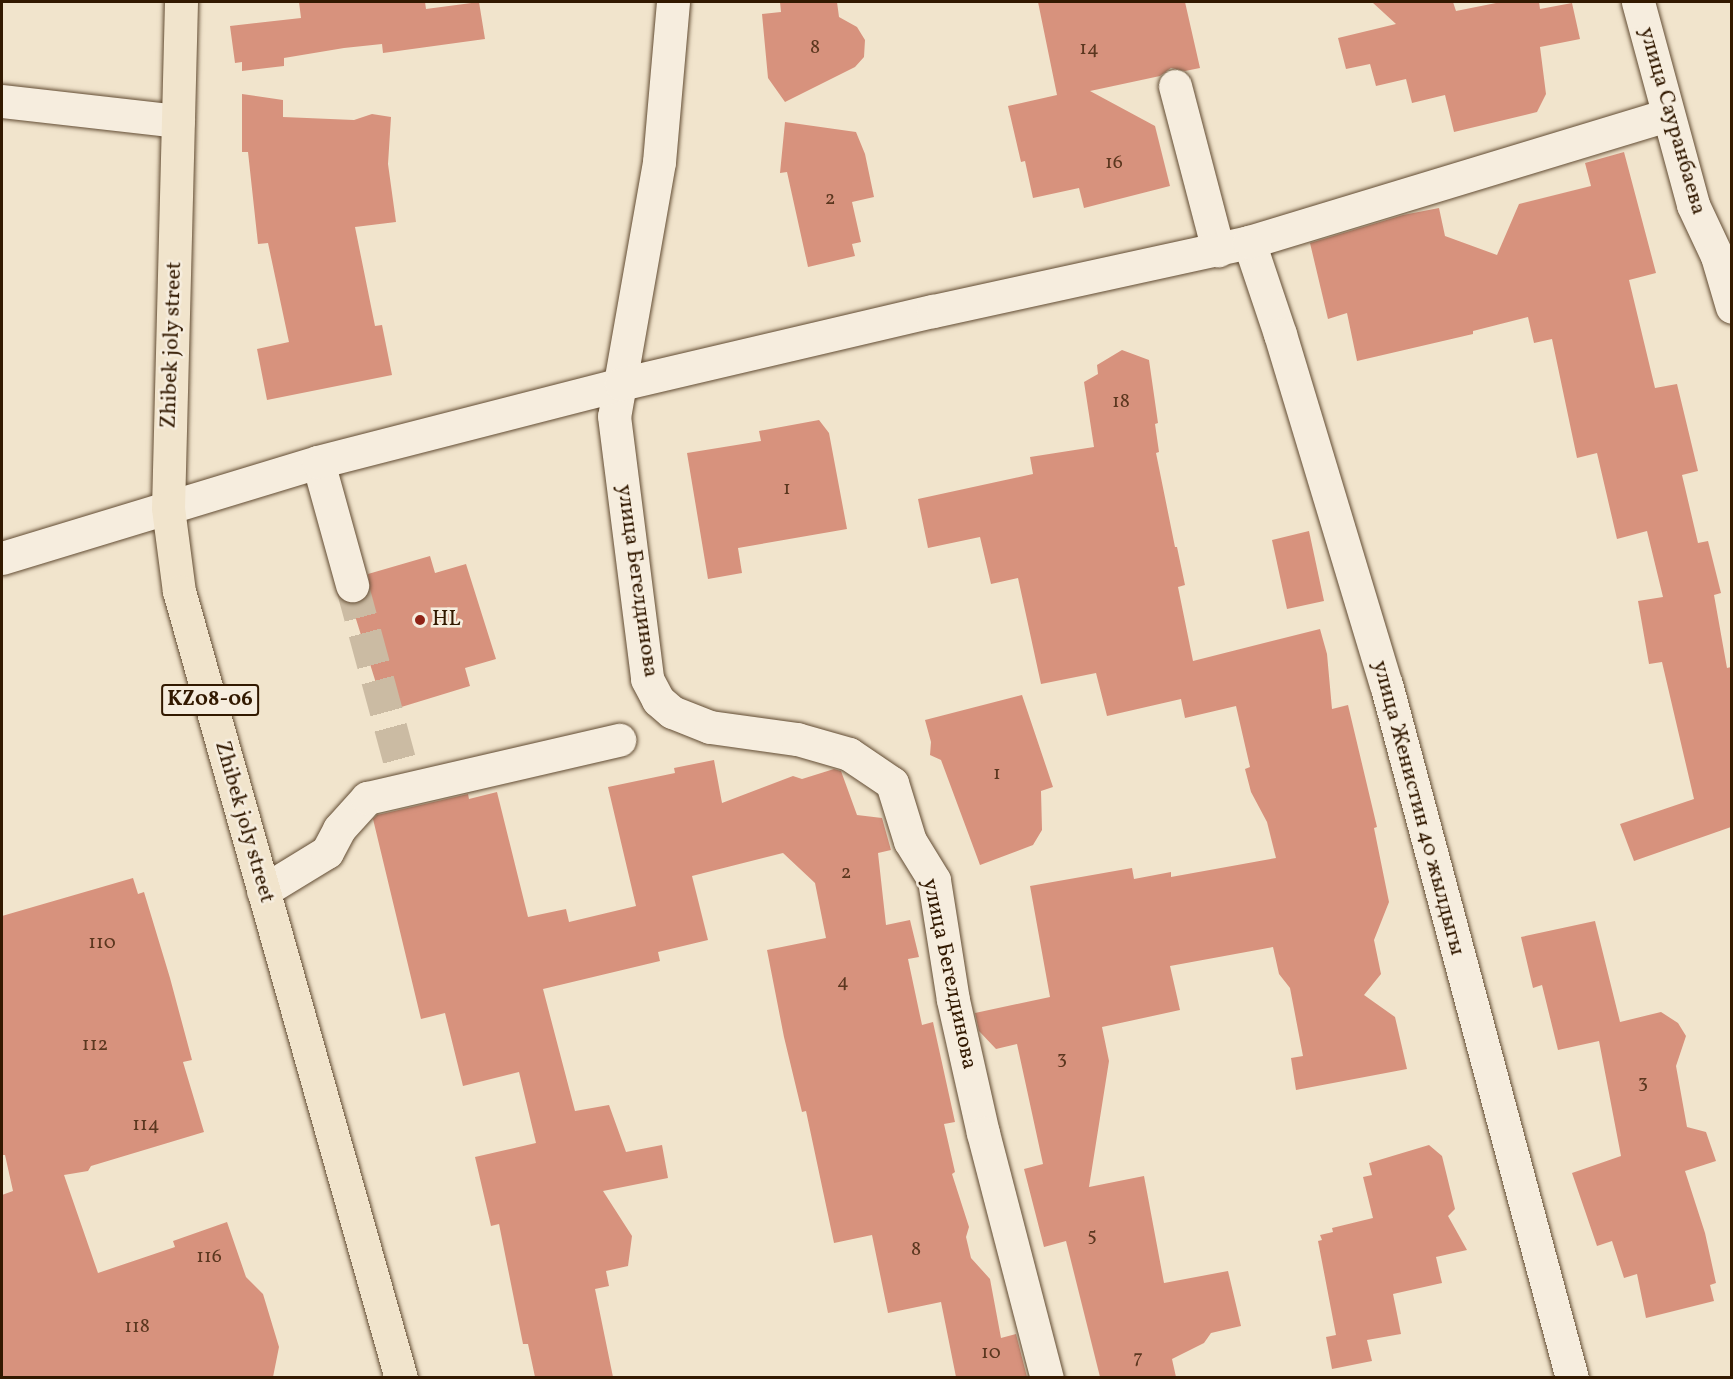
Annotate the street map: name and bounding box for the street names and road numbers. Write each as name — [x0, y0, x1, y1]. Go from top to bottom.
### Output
street label: улица Сауранбаева — [1633, 24, 1711, 218]
street label: Zhibek joly street — [156, 261, 188, 429]
street label: улица Бегелдинова — [610, 483, 664, 679]
street label: улица Женистин 40 жылдыгы — [1366, 658, 1470, 958]
road number: KZ08-06 — [160, 682, 260, 718]
street label: Zhibek joly street — [208, 738, 280, 906]
street label: улица Бегелдинова — [916, 876, 982, 1072]

